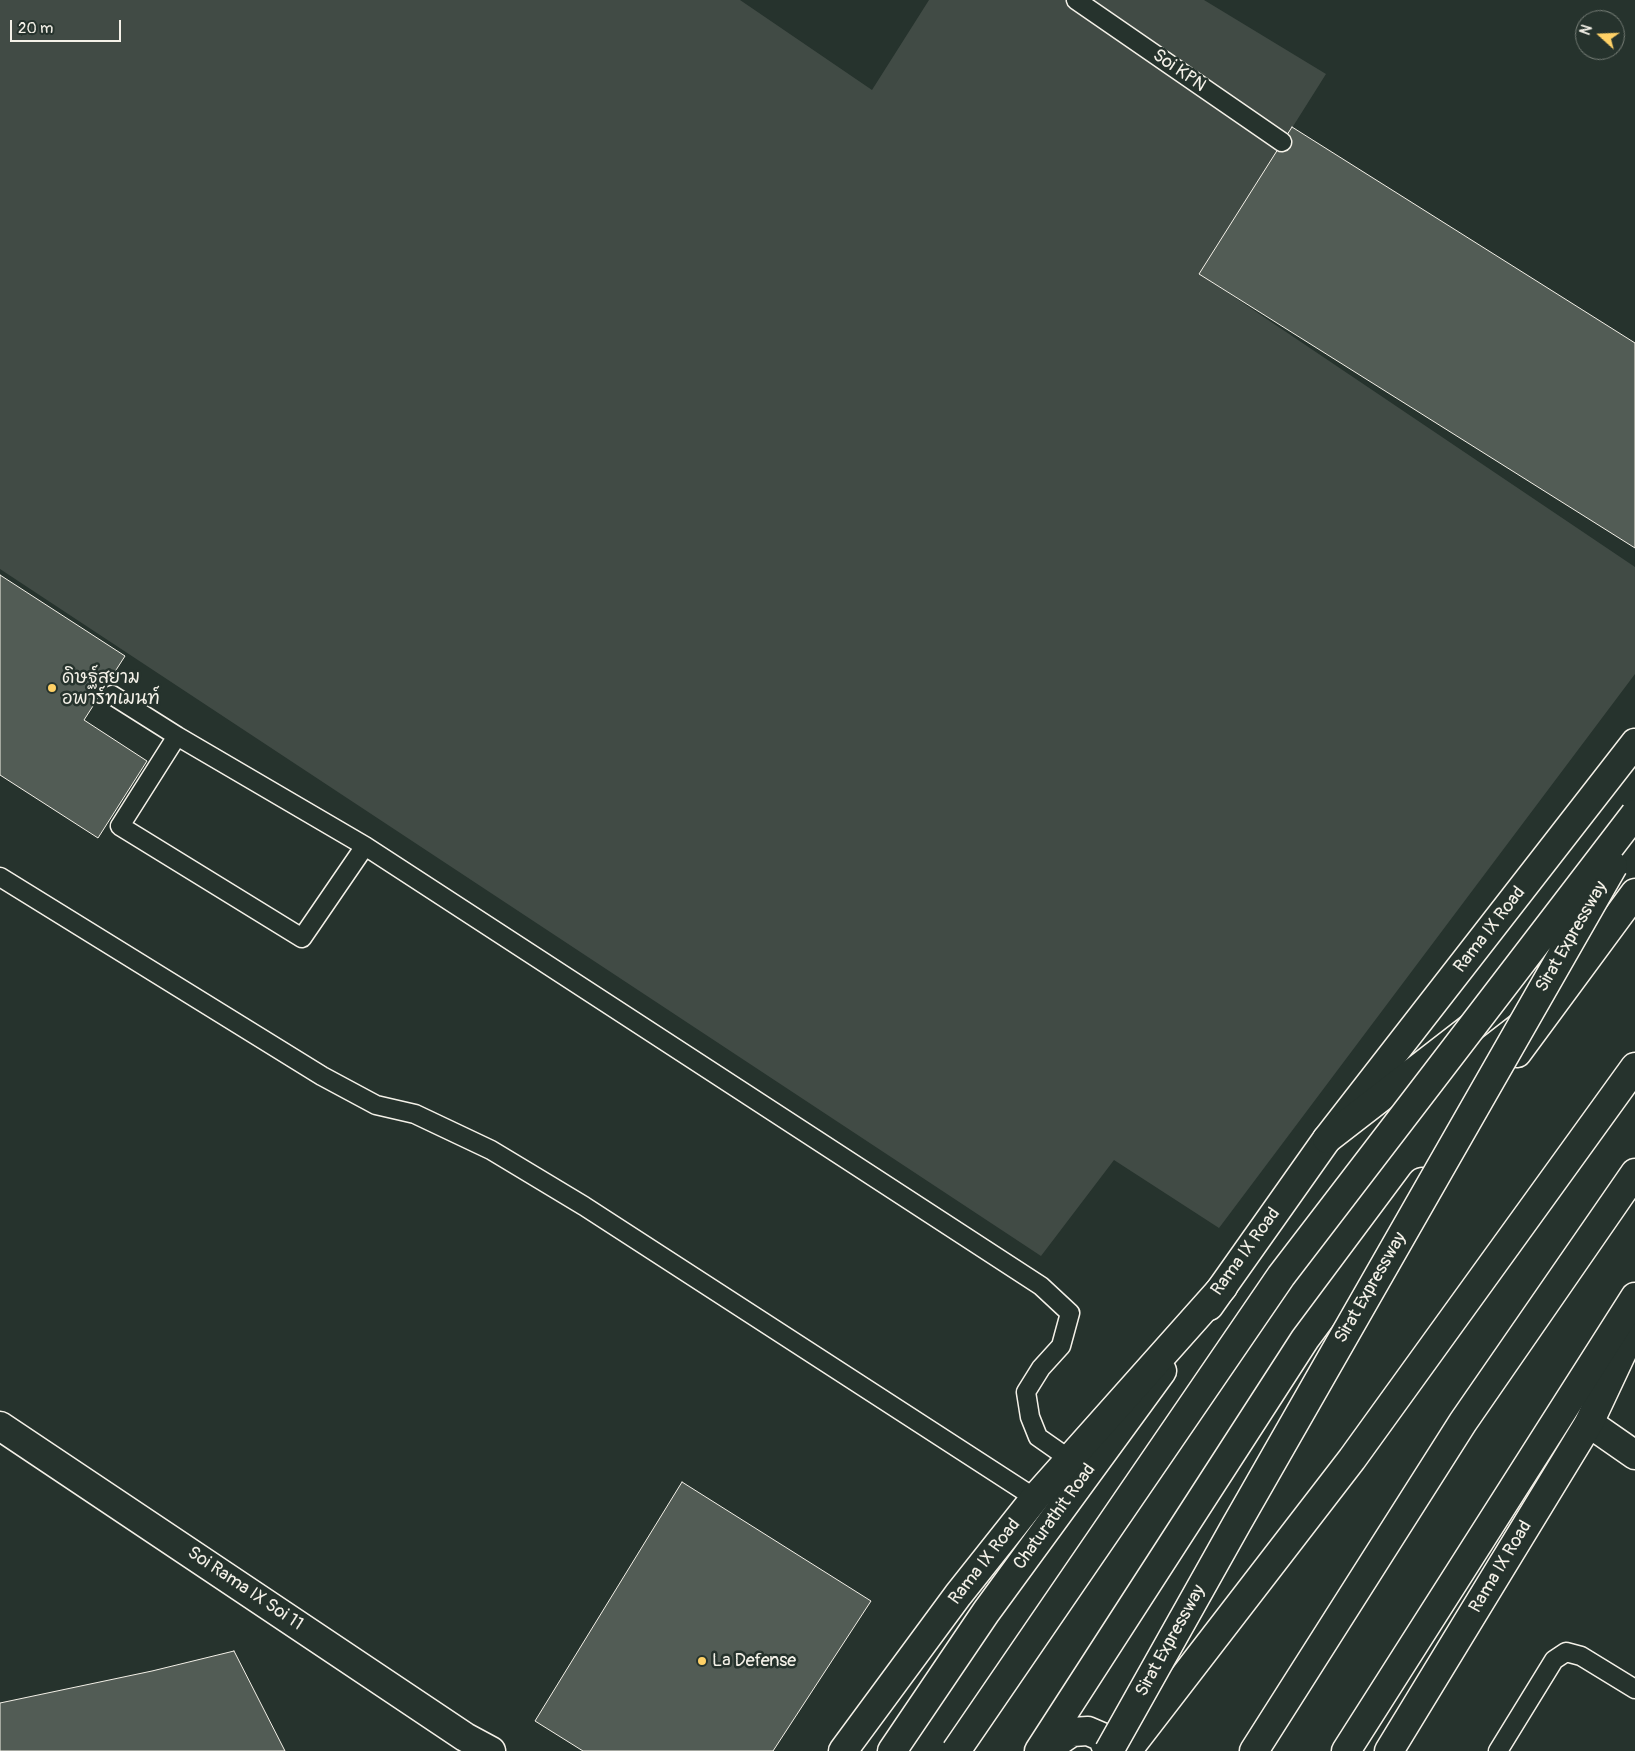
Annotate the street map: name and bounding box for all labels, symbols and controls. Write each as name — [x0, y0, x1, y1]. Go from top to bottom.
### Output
scale bar — [12, 10, 124, 42]
north arrow — [1575, 10, 1625, 60]
text: 20 m — [18, 19, 53, 38]
text: N — [1577, 23, 1596, 37]
street label: Soi KPN — [1148, 45, 1210, 97]
place label: ดิษฐ์สยาม อพาร์ทเมนท์ — [62, 667, 160, 710]
marker: ดิษฐ์สยาม อพาร์ทเมนท์ — [46, 682, 58, 694]
street label: Sirat Expressway — [1532, 878, 1612, 996]
street label: Rama IX Road — [1450, 883, 1530, 977]
street label: Rama IX Road — [1207, 1204, 1285, 1300]
street label: Sirat Expressway — [1331, 1229, 1411, 1347]
street label: Chaturathit Road — [1009, 1460, 1101, 1574]
street label: Rama IX Road — [945, 1515, 1025, 1609]
street label: Rama IX Road — [1465, 1517, 1537, 1617]
street label: Soi Rama IX Soi 11 — [183, 1542, 307, 1636]
street label: Sirat Expressway — [1131, 1581, 1211, 1701]
place label: La Defense — [712, 1650, 796, 1672]
marker: La Defense — [696, 1655, 708, 1667]

